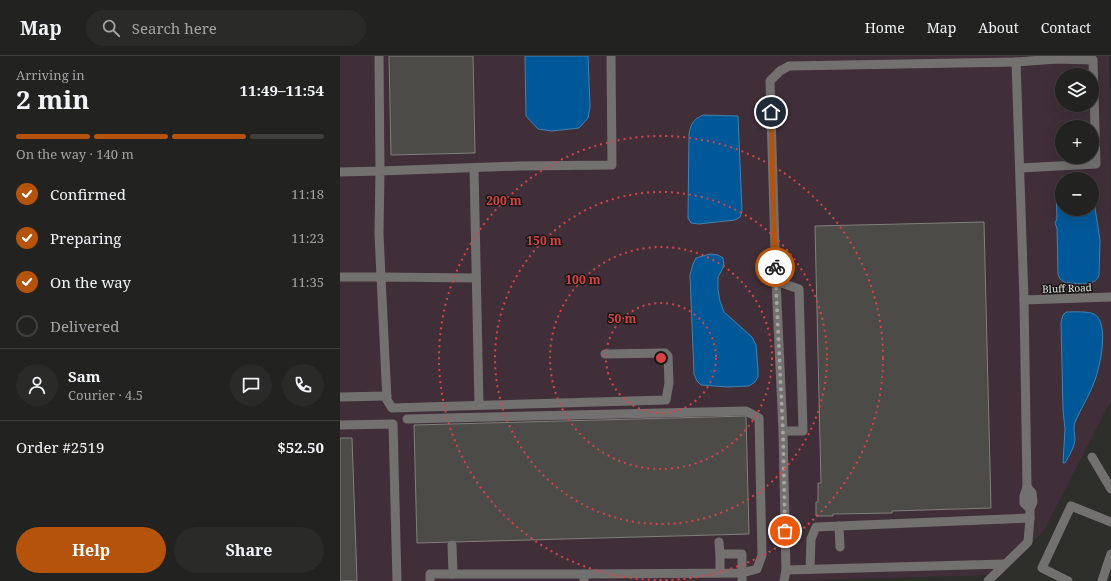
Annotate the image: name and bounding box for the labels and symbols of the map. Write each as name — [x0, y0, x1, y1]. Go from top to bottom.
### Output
pin — [754, 95, 788, 129]
text: 200 m — [486, 192, 522, 209]
text: 150 m — [526, 232, 562, 249]
courier — [755, 247, 795, 287]
text: 100 m — [565, 271, 601, 288]
street label: Bluff Road — [1042, 280, 1092, 296]
text: 50 m — [608, 310, 636, 327]
centre of rings — [654, 351, 668, 365]
pin — [768, 514, 802, 548]

